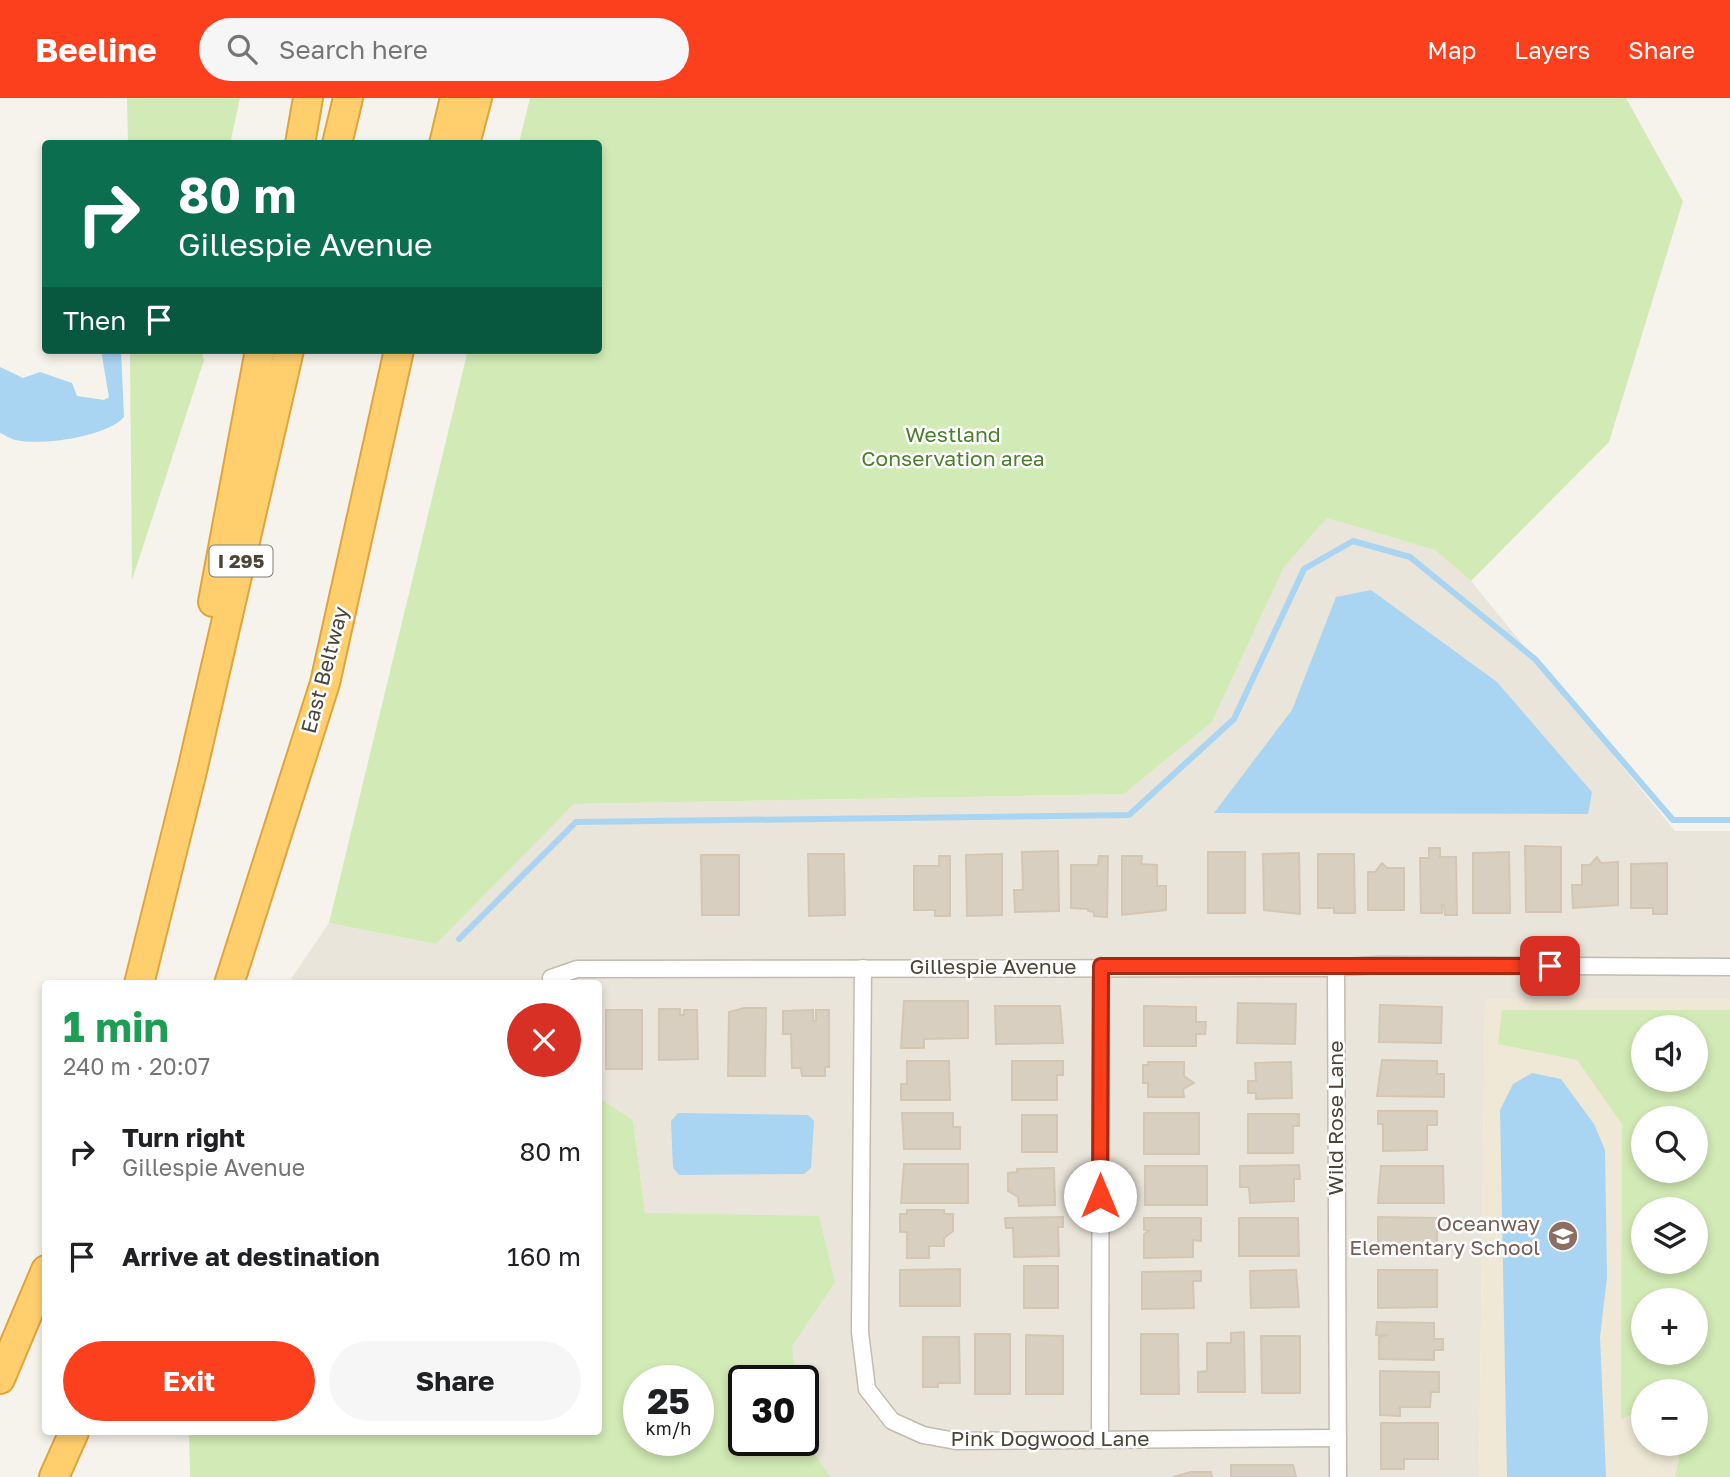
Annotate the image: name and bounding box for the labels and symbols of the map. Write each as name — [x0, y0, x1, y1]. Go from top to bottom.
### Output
park label: Westland Conservation area — [861, 421, 1045, 471]
road number: I 295 — [210, 545, 272, 576]
street label: East Beltway — [295, 603, 354, 736]
pin — [1520, 936, 1580, 996]
street label: Gillespie Avenue — [909, 953, 1077, 979]
street label: Wild Rose Lane — [1322, 1041, 1348, 1195]
position arrow — [1063, 1159, 1137, 1233]
place label: Oceanway Elementary School — [1349, 1210, 1540, 1260]
school or university icon: Oceanway Elementary School — [1546, 1219, 1580, 1253]
speed limit sign: 30 — [728, 1365, 819, 1456]
street label: Pink Dogwood Lane — [951, 1425, 1149, 1451]

